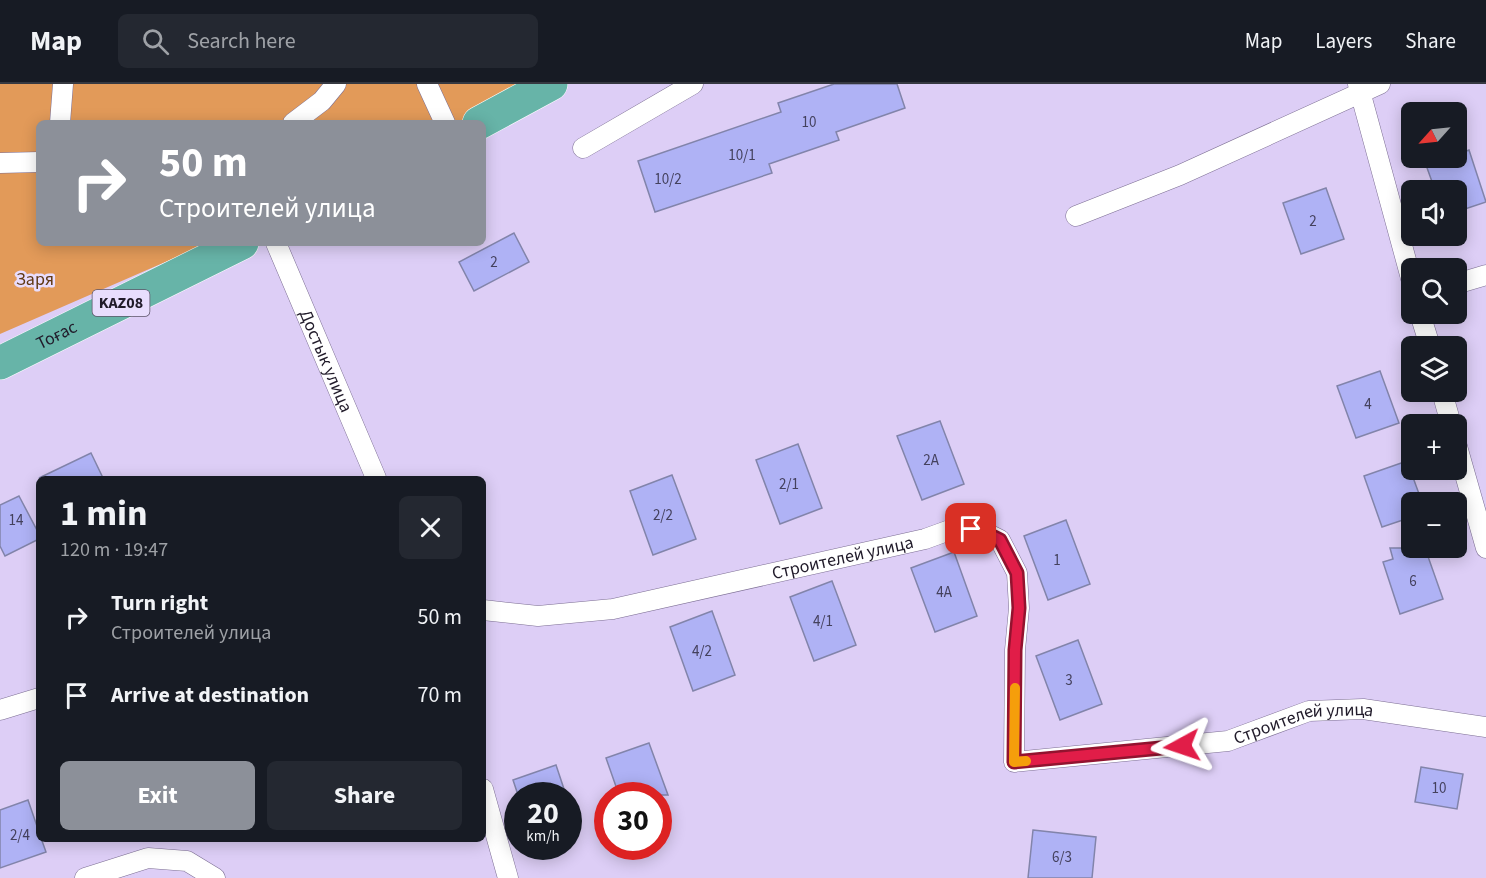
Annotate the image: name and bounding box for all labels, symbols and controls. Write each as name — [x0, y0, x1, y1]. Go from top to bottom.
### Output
search box — [118, 14, 538, 68]
text: Map — [30, 21, 82, 61]
icon: search — [139, 25, 172, 58]
text: Search here — [187, 25, 296, 57]
text: Map — [1245, 26, 1282, 56]
text: Layers — [1315, 26, 1372, 56]
text: Share — [1405, 26, 1456, 56]
north arrow — [1401, 102, 1467, 168]
map controls — [1401, 102, 1467, 558]
house number: 10 — [802, 112, 816, 133]
text: 50 m — [159, 133, 248, 193]
icon: right — [60, 144, 138, 222]
house number: 10/1 — [728, 145, 756, 166]
house number: 10/2 — [654, 169, 682, 190]
button: sound — [1401, 180, 1467, 246]
text: Строителей улица — [159, 189, 376, 228]
house number: 2 — [1309, 211, 1317, 232]
house number: 2 — [490, 252, 498, 273]
button: search — [1401, 258, 1467, 324]
park label: Заря — [16, 267, 54, 292]
road number: KAZ08 — [92, 290, 150, 316]
street label: Достык улица — [293, 305, 359, 416]
street label: Тоғас — [32, 314, 81, 356]
button: layers — [1401, 336, 1467, 402]
house number: 4 — [1364, 394, 1372, 415]
button: + — [1401, 414, 1467, 480]
house number: 2А — [923, 450, 940, 471]
house number: 2/1 — [779, 474, 799, 495]
text: 1 min — [60, 488, 148, 539]
button: − — [1401, 492, 1467, 558]
button: close — [399, 496, 462, 559]
pin — [945, 503, 996, 554]
house number: 2/2 — [653, 505, 673, 526]
house number: 14 — [9, 510, 24, 531]
icon: arrive — [954, 512, 987, 545]
street label: Строителей улица — [769, 529, 916, 585]
text: 120 m · 19:47 — [60, 536, 168, 564]
house number: 1 — [1053, 550, 1061, 571]
house number: 6 — [1409, 571, 1417, 592]
house number: 4А — [936, 582, 953, 603]
text: Turn right — [111, 587, 208, 619]
icon: right — [60, 601, 93, 634]
text: 50 m — [417, 601, 462, 633]
house number: 4/1 — [813, 611, 833, 632]
text: Строителей улица — [111, 619, 271, 647]
house number: 4/2 — [692, 641, 712, 662]
house number: 3 — [1065, 670, 1073, 691]
icon: arrive — [60, 679, 93, 712]
text: Arrive at destination — [111, 679, 309, 711]
text: 70 m — [417, 679, 462, 711]
street label: Строителей улица — [1230, 696, 1375, 750]
position arrow — [1150, 714, 1214, 778]
button: Exit — [60, 761, 255, 830]
button: Share — [267, 761, 462, 830]
house number: 10 — [1432, 778, 1446, 799]
speed limit sign: 30 — [594, 782, 672, 860]
text: 20 — [527, 792, 559, 835]
house number: 2/4 — [10, 825, 31, 846]
text: km/h — [526, 826, 560, 847]
house number: 6/3 — [1052, 847, 1072, 868]

